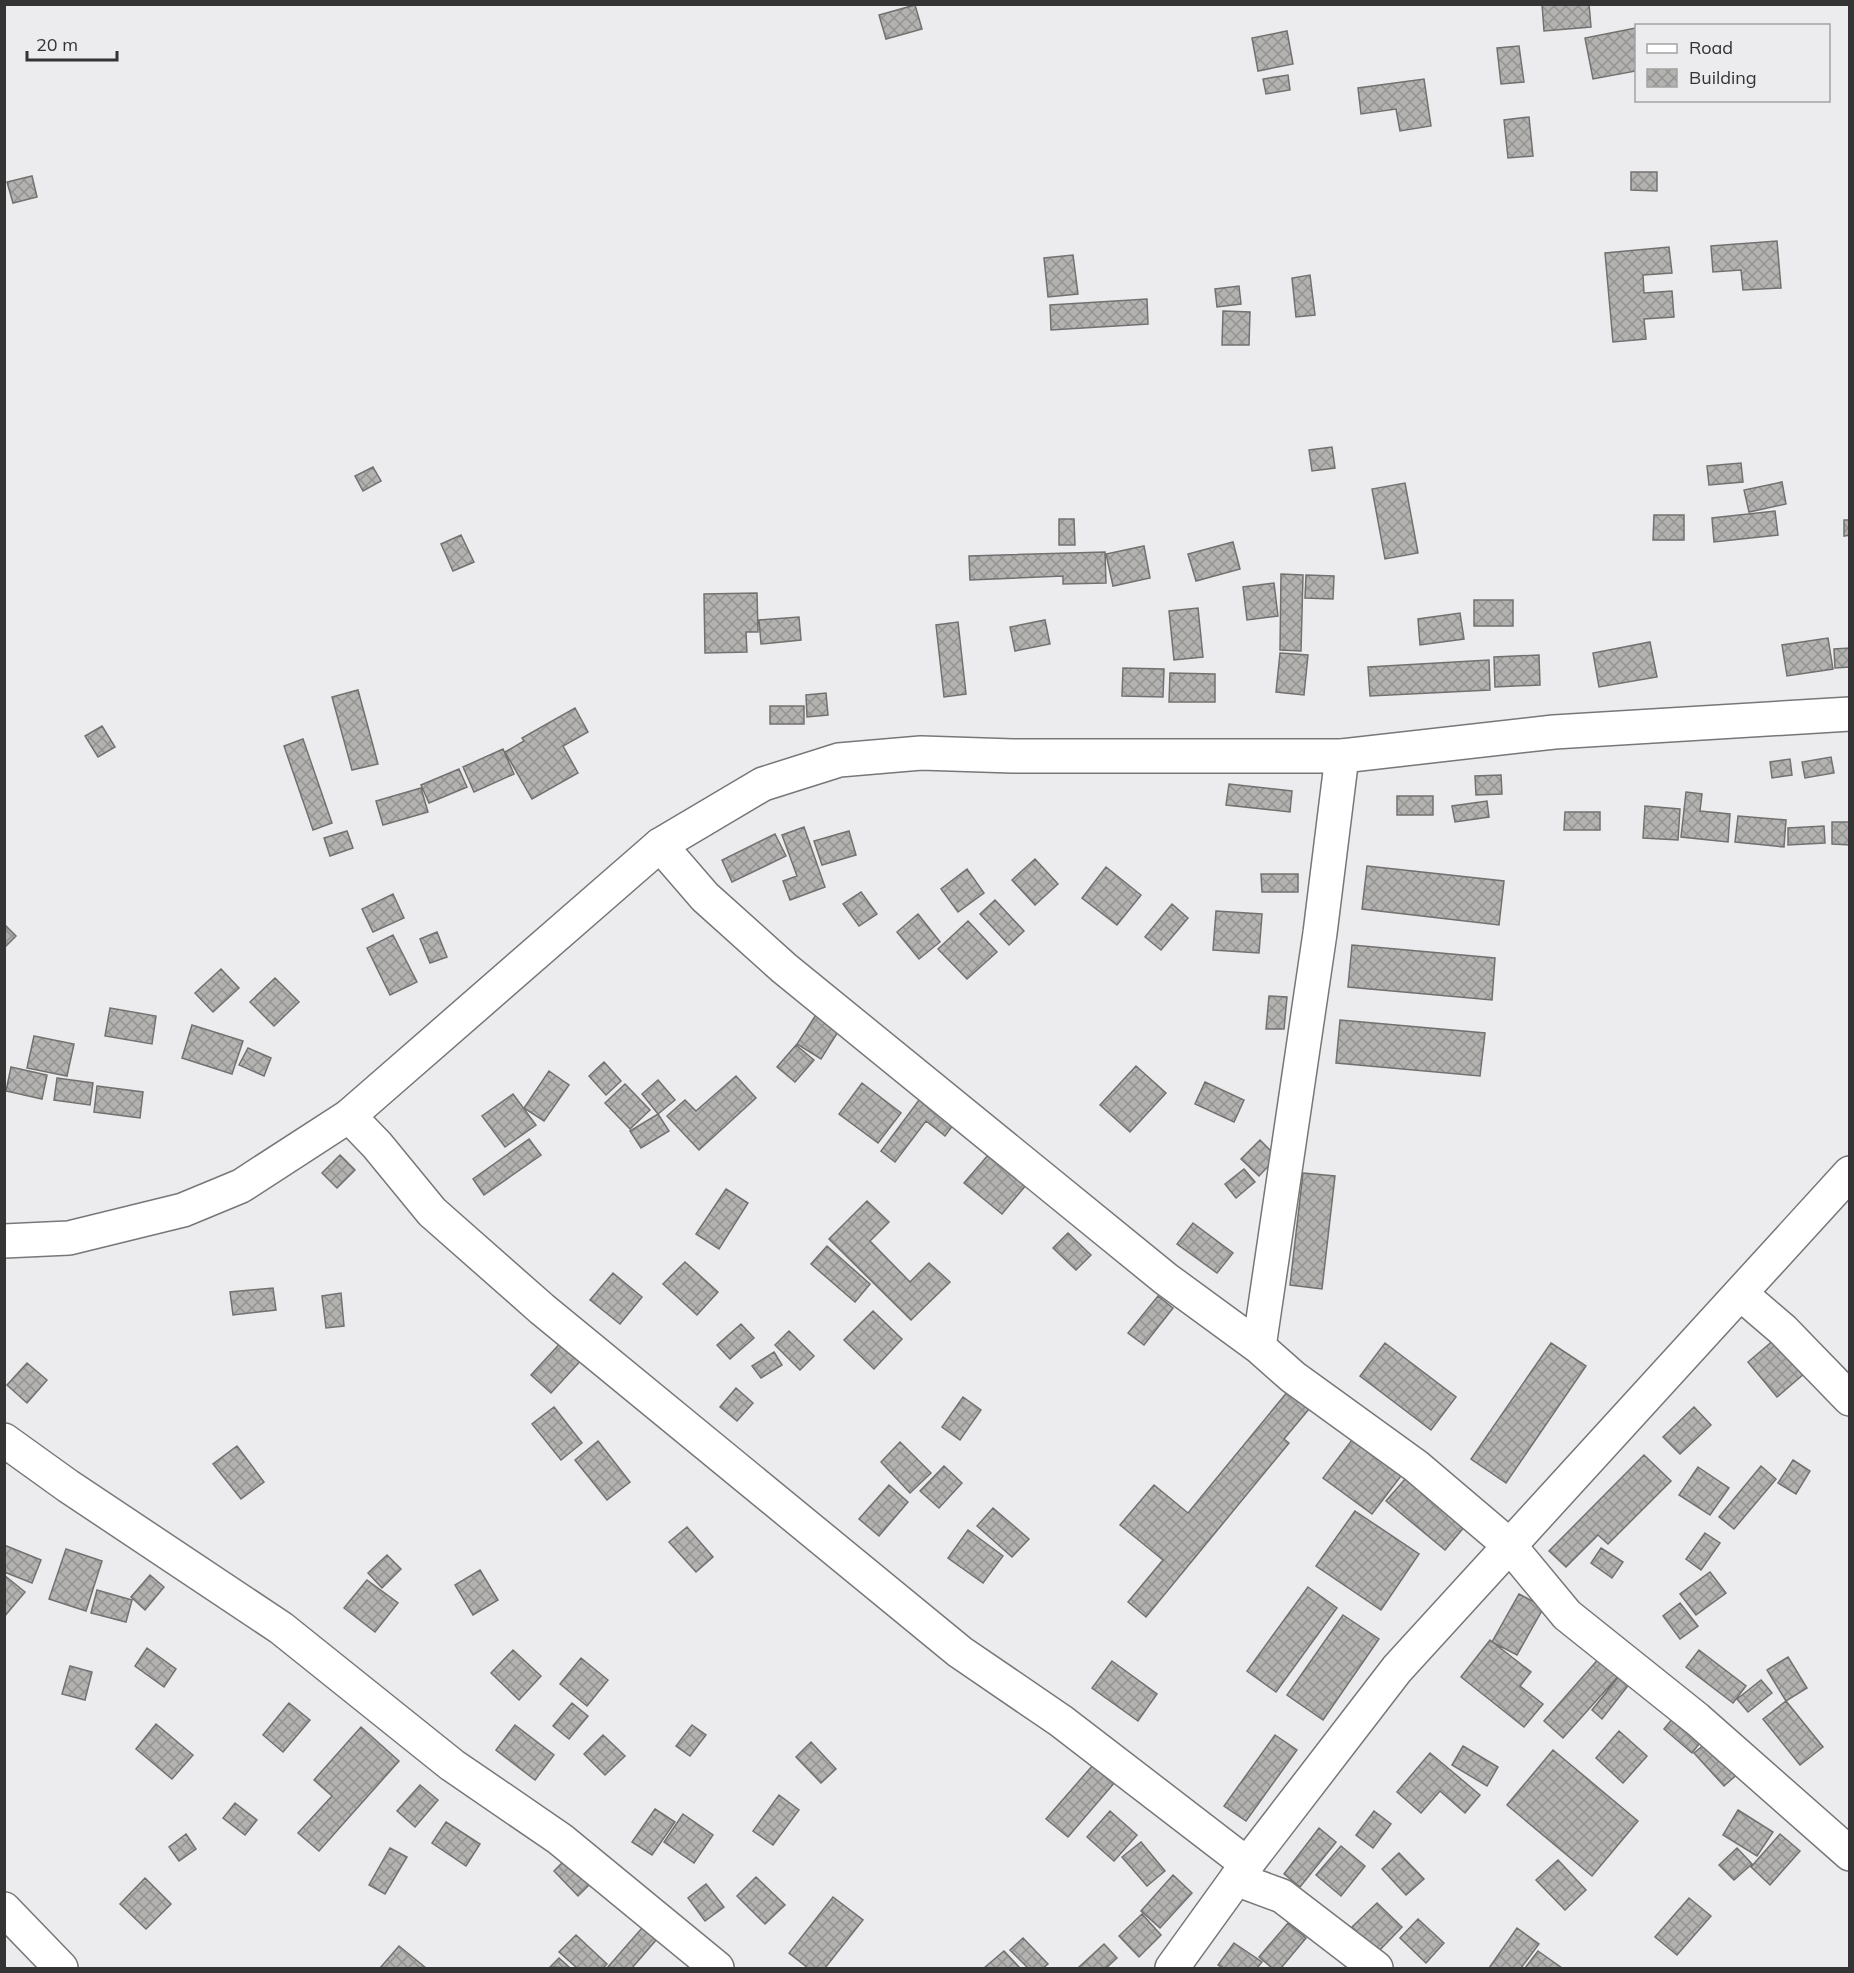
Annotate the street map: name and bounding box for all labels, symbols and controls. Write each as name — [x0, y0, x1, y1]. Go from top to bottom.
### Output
scale bar — [27, 24, 117, 62]
legend — [1635, 24, 1830, 102]
text: 20 m — [36, 33, 78, 56]
text: Road — [1689, 36, 1733, 59]
text: Building — [1689, 66, 1757, 89]

